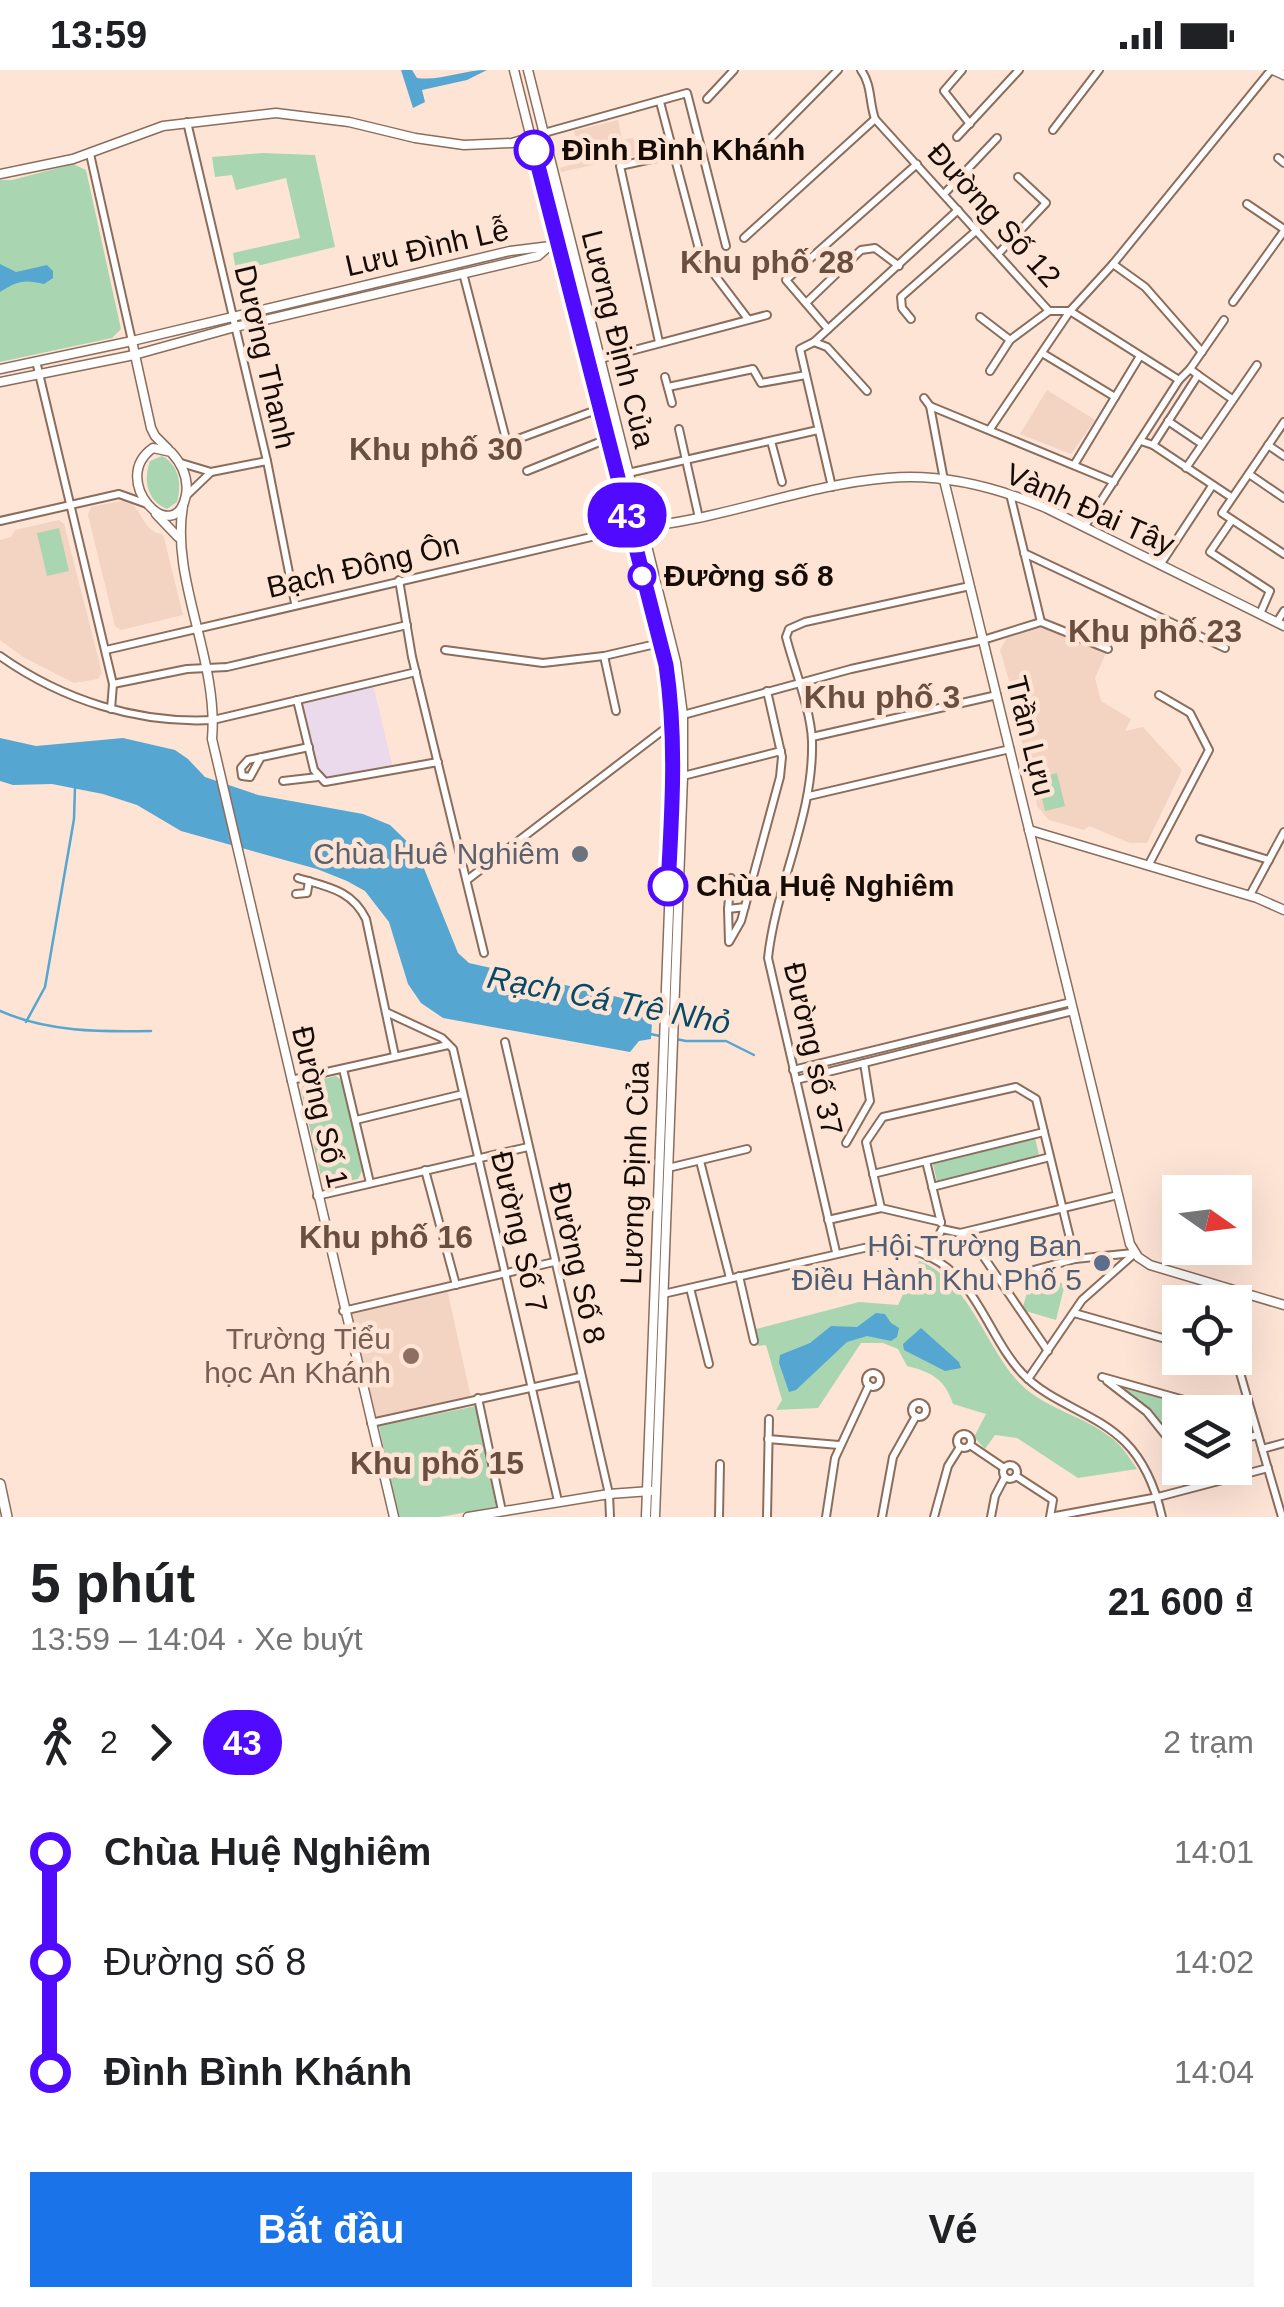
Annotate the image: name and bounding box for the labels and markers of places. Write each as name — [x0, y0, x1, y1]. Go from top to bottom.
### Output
marker: Đình Bình Khánh — [515, 131, 553, 169]
place label: Đình Bình Khánh — [562, 133, 805, 166]
place label: Đường số 8 — [664, 559, 834, 592]
marker: Đường số 8 — [629, 563, 655, 589]
place label: Chùa Huê Nghiêm — [313, 837, 560, 870]
marker: Chùa Huê Nghiêm — [569, 843, 591, 865]
marker: Chùa Huệ Nghiêm — [649, 867, 687, 905]
place label: Chùa Huệ Nghiêm — [696, 869, 954, 902]
place label: Hội Trường Ban Điều Hành Khu Phố 5 — [792, 1229, 1082, 1296]
marker: Hội Trường Ban Điều Hành Khu Phố 5 — [1091, 1252, 1113, 1274]
place label: Trường Tiểu học An Khánh — [204, 1322, 391, 1389]
marker: Trường Tiểu học An Khánh — [400, 1345, 422, 1367]

